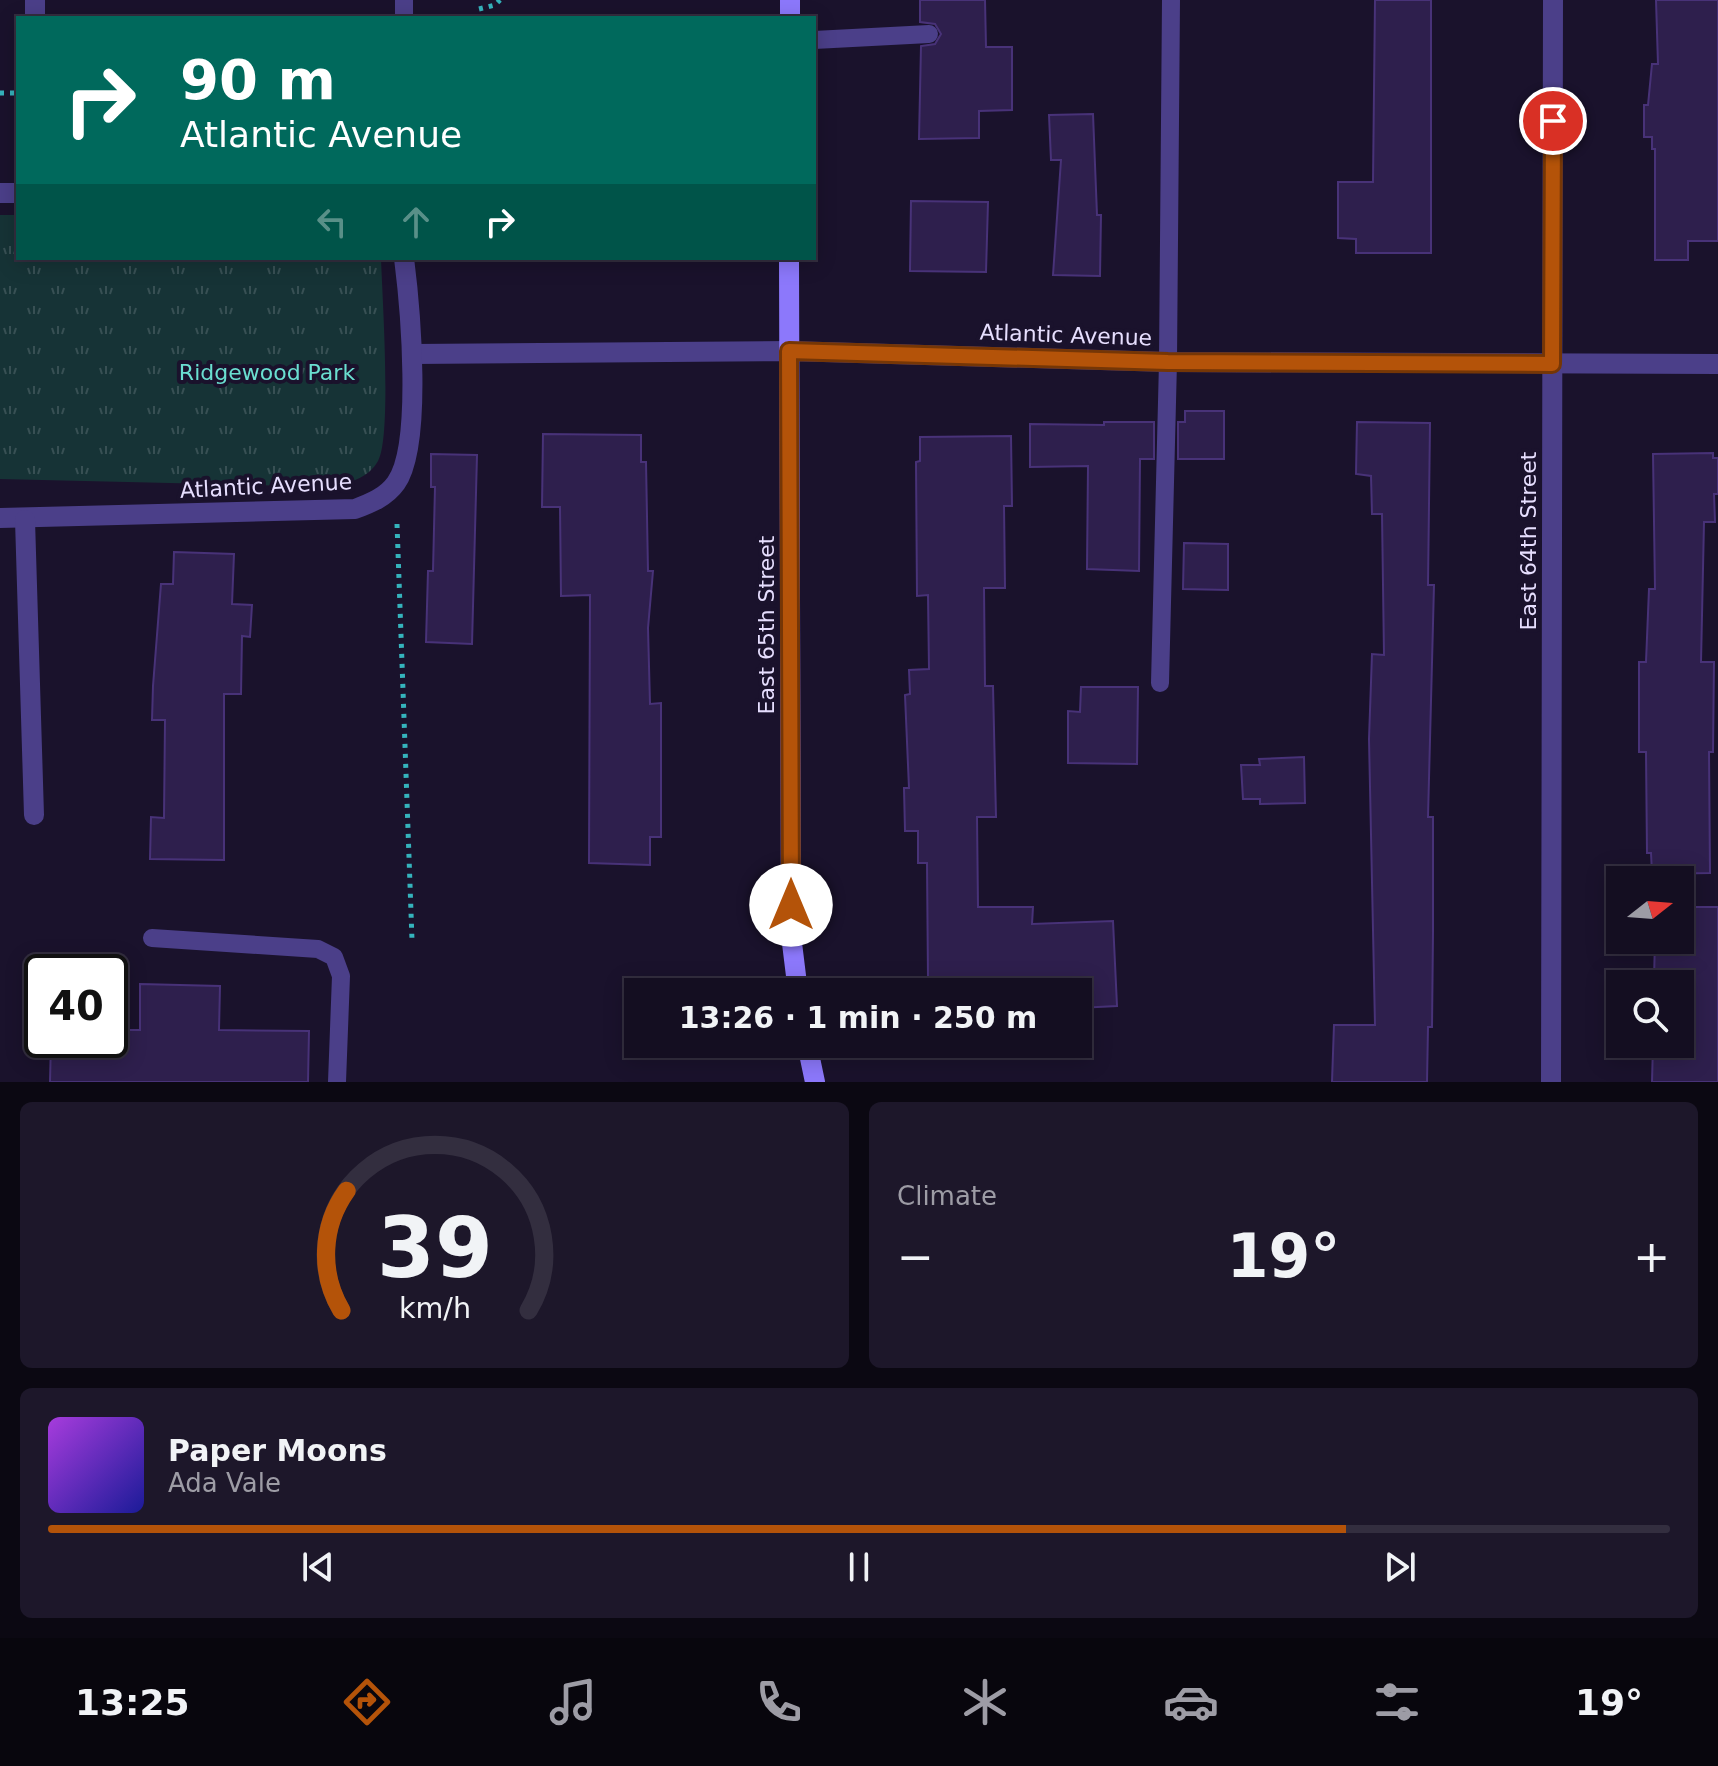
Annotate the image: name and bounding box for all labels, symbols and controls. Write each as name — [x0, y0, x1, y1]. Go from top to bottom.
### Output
text: 90 m — [180, 47, 336, 112]
icon: right — [48, 48, 152, 152]
pin — [1519, 87, 1587, 155]
icon: arrive — [1531, 99, 1575, 143]
text: Atlantic Avenue — [180, 114, 462, 155]
icon: left — [310, 200, 354, 244]
icon: ahead — [394, 200, 438, 244]
icon: right — [478, 200, 522, 244]
street label: Atlantic Avenue — [979, 319, 1153, 351]
park label: Ridgewood Park — [179, 360, 355, 385]
street label: East 64th Street — [1516, 451, 1541, 630]
street label: Atlantic Avenue — [179, 469, 353, 503]
street label: East 65th Street — [754, 535, 779, 714]
position arrow — [749, 863, 833, 947]
north arrow — [1606, 866, 1694, 954]
map controls — [1606, 866, 1694, 1058]
speed limit sign: 40 — [24, 954, 128, 1058]
button: search — [1606, 970, 1694, 1058]
text: 13:26 · 1 min · 250 m — [679, 1000, 1037, 1035]
text: Climate — [897, 1181, 997, 1211]
text: 39 — [377, 1200, 492, 1297]
text: 19° — [1227, 1221, 1340, 1291]
text: − — [897, 1231, 934, 1282]
text: + — [1633, 1231, 1670, 1282]
text: km/h — [398, 1291, 471, 1325]
text: Paper Moons — [168, 1433, 387, 1468]
text: Ada Vale — [168, 1468, 281, 1498]
icon: previous — [296, 1545, 340, 1589]
icon: pause — [837, 1545, 881, 1589]
icon: next — [1378, 1545, 1422, 1589]
icon: directions — [339, 1674, 395, 1730]
icon: music — [545, 1674, 601, 1730]
icon: phone — [751, 1674, 807, 1730]
icon: climate — [957, 1674, 1013, 1730]
icon: car — [1163, 1674, 1219, 1730]
icon: filters — [1369, 1674, 1425, 1730]
text: 13:25 — [75, 1682, 190, 1723]
text: 19° — [1575, 1682, 1643, 1723]

